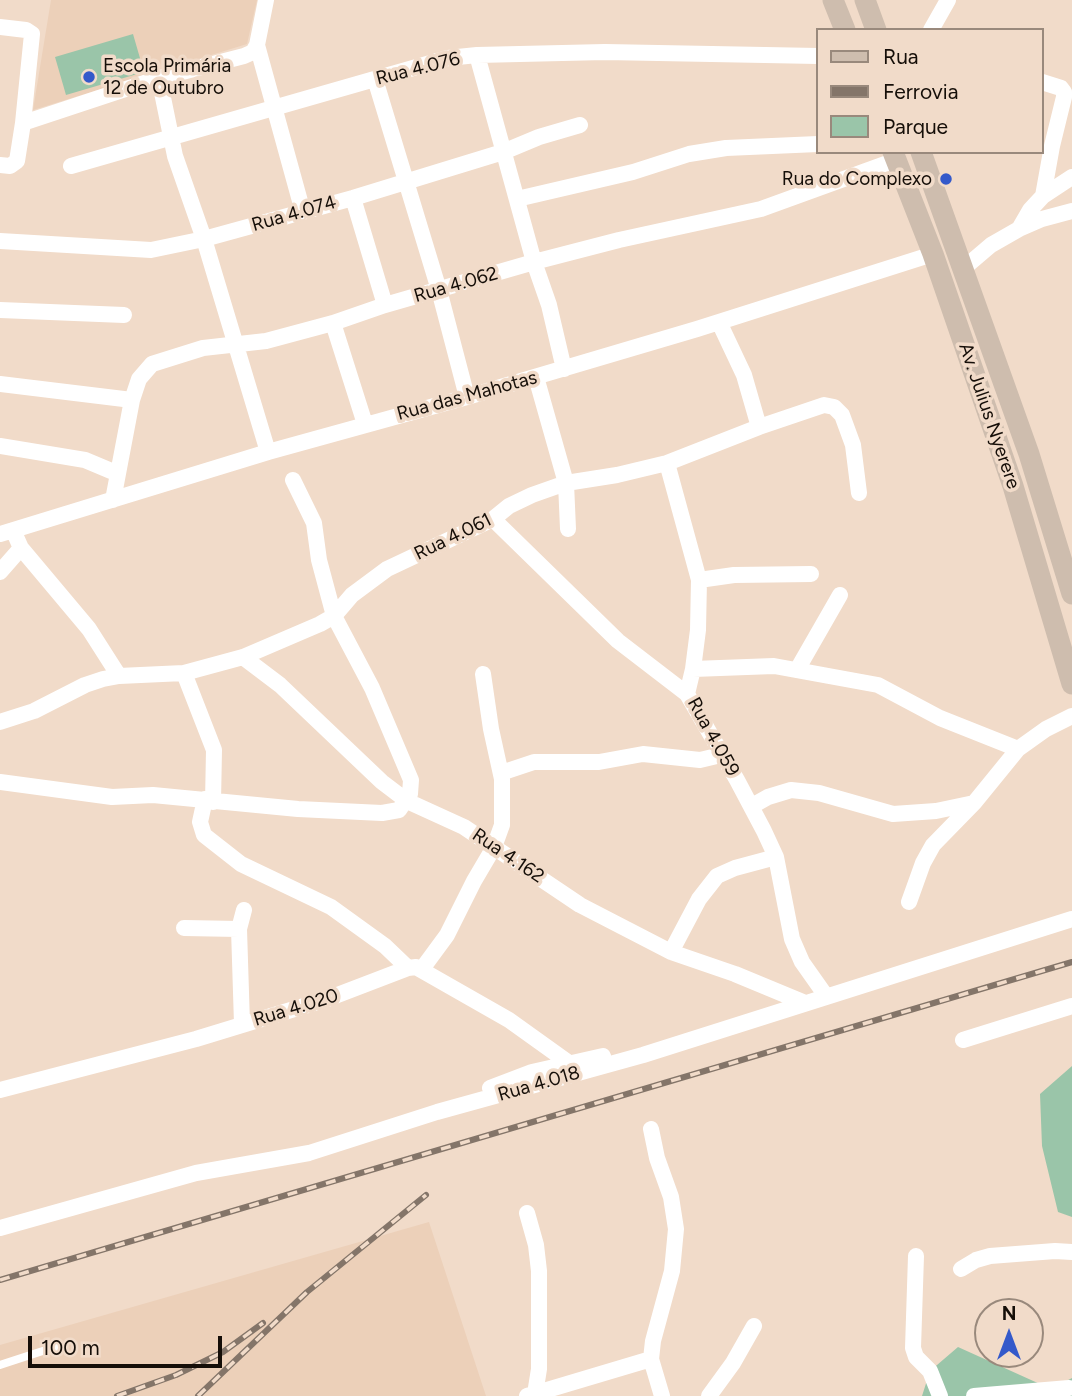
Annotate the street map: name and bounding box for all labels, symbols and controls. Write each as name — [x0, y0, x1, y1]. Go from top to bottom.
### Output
legend — [816, 28, 1044, 154]
text: Rua — [883, 44, 919, 69]
street label: Rua 4.076 — [374, 48, 462, 90]
place label: Escola Primária 12 de Outubro — [103, 55, 231, 99]
marker: Escola Primária 12 de Outubro — [81, 69, 97, 85]
text: Ferrovia — [883, 79, 958, 104]
text: Parque — [883, 114, 948, 139]
place label: Rua do Complexo — [782, 168, 932, 190]
marker: Rua do Complexo — [938, 171, 954, 187]
street label: Rua 4.074 — [249, 191, 339, 237]
street label: Rua 4.062 — [411, 262, 501, 308]
street label: Av. Julius Nyerere — [953, 340, 1025, 492]
street label: Rua das Mahotas — [394, 366, 540, 426]
street label: Rua 4.061 — [411, 508, 495, 566]
street label: Rua 4.059 — [682, 694, 744, 780]
street label: Rua 4.162 — [468, 824, 548, 888]
street label: Rua 4.020 — [251, 984, 341, 1032]
street label: Rua 4.018 — [495, 1061, 583, 1107]
north arrow — [974, 1298, 1044, 1368]
text: N — [1002, 1302, 1016, 1325]
scale bar — [32, 1322, 226, 1366]
text: 100 m — [41, 1335, 100, 1360]

